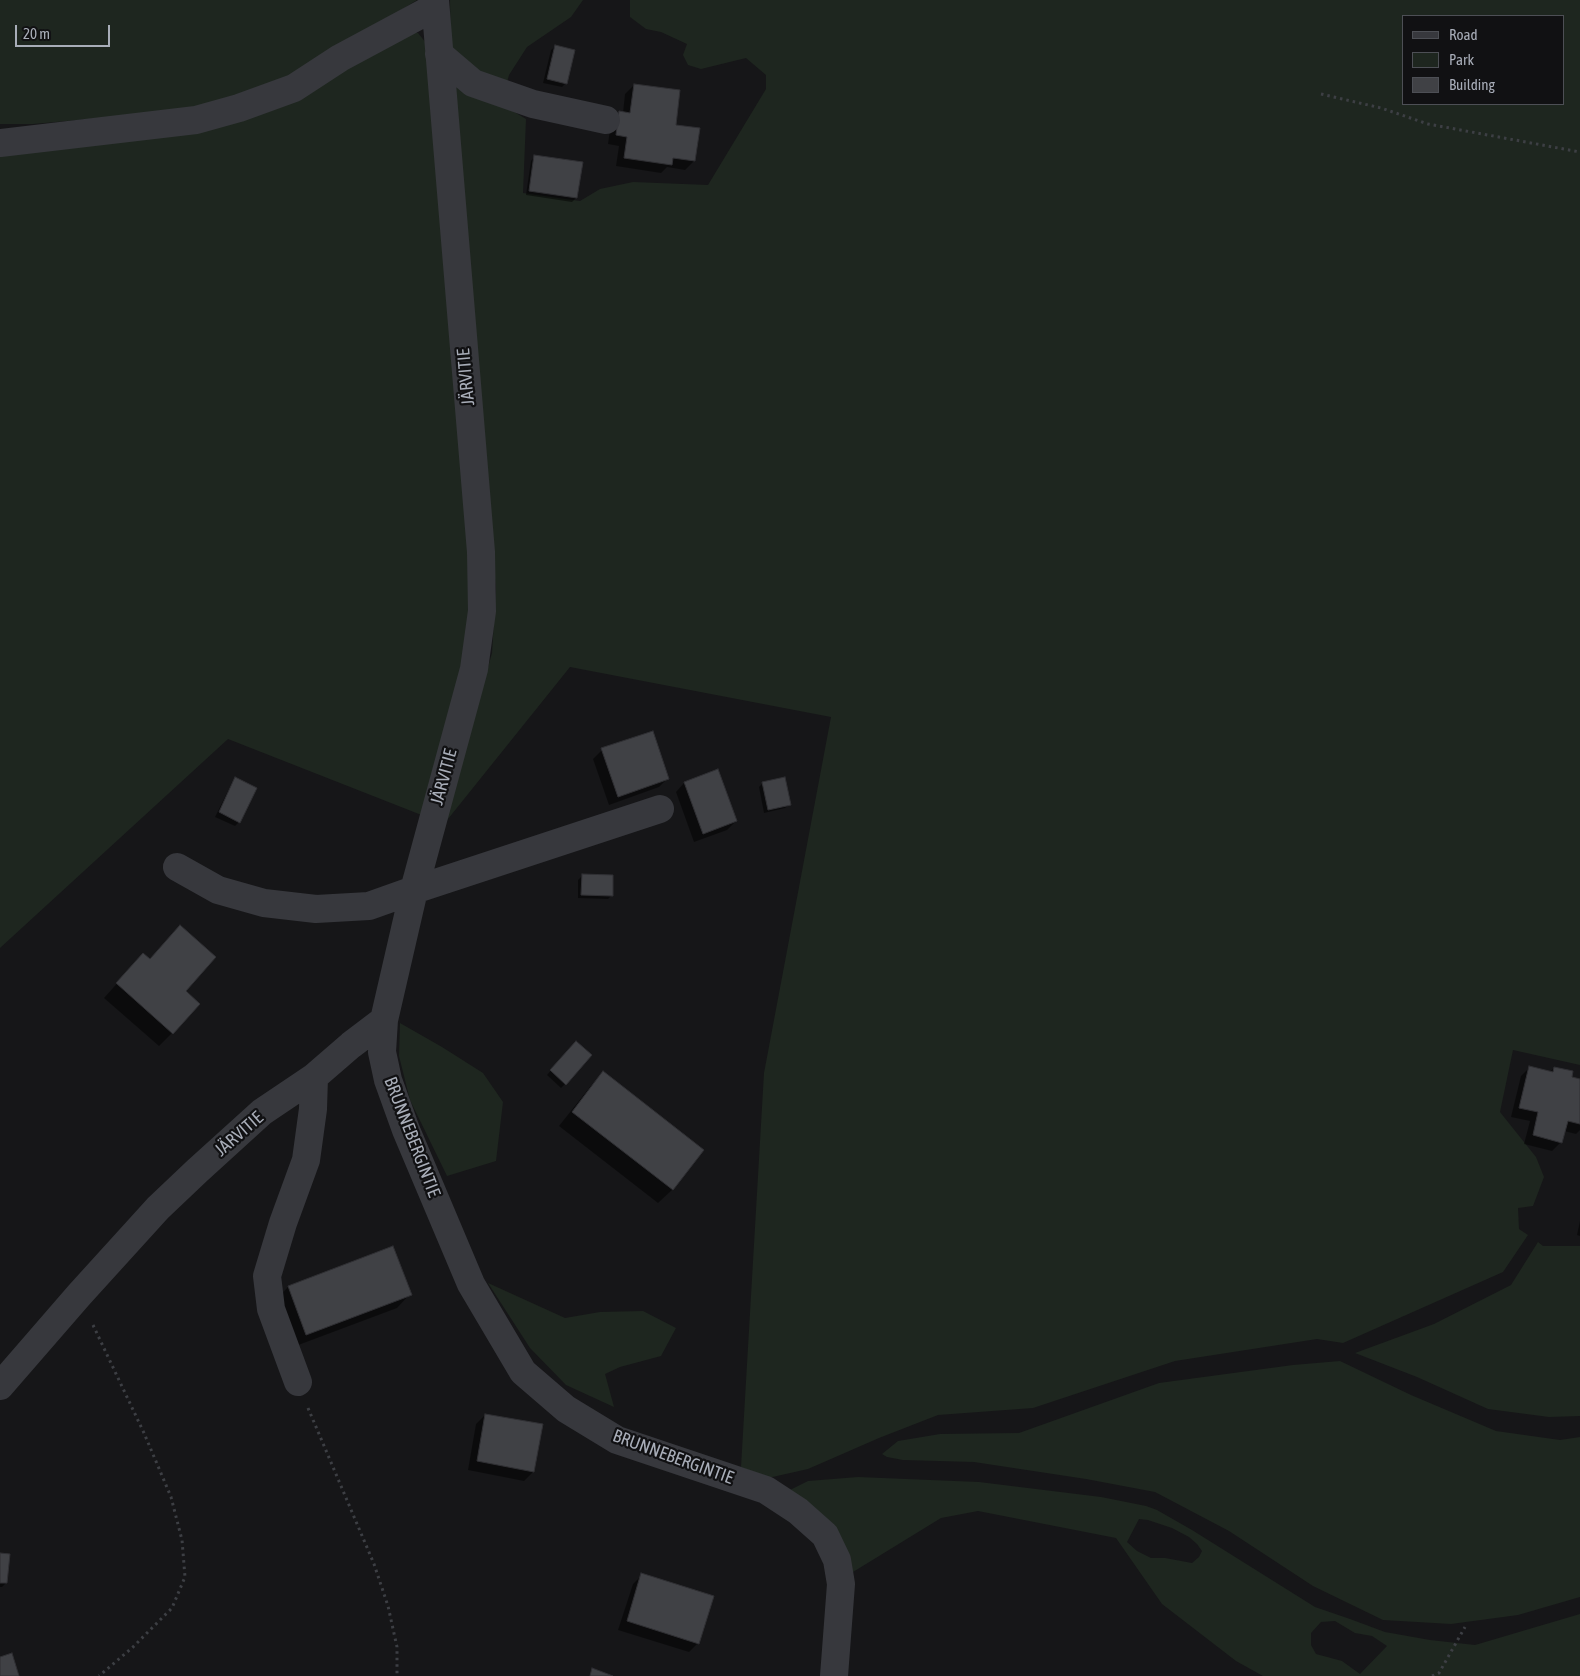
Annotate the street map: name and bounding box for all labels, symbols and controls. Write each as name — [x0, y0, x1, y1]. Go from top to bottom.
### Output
scale bar — [18, 15, 112, 47]
legend — [1402, 15, 1565, 105]
text: 20 m — [23, 25, 50, 42]
text: Road — [1449, 26, 1478, 43]
text: Park — [1449, 51, 1474, 68]
text: Building — [1449, 76, 1495, 93]
street label: JÄRVITIE — [453, 348, 479, 406]
street label: JÄRVITIE — [426, 747, 462, 807]
street label: BRUNNEBERGINTIE — [379, 1074, 445, 1200]
street label: JÄRVITIE — [210, 1107, 268, 1161]
street label: BRUNNEBERGINTIE — [610, 1425, 736, 1489]

